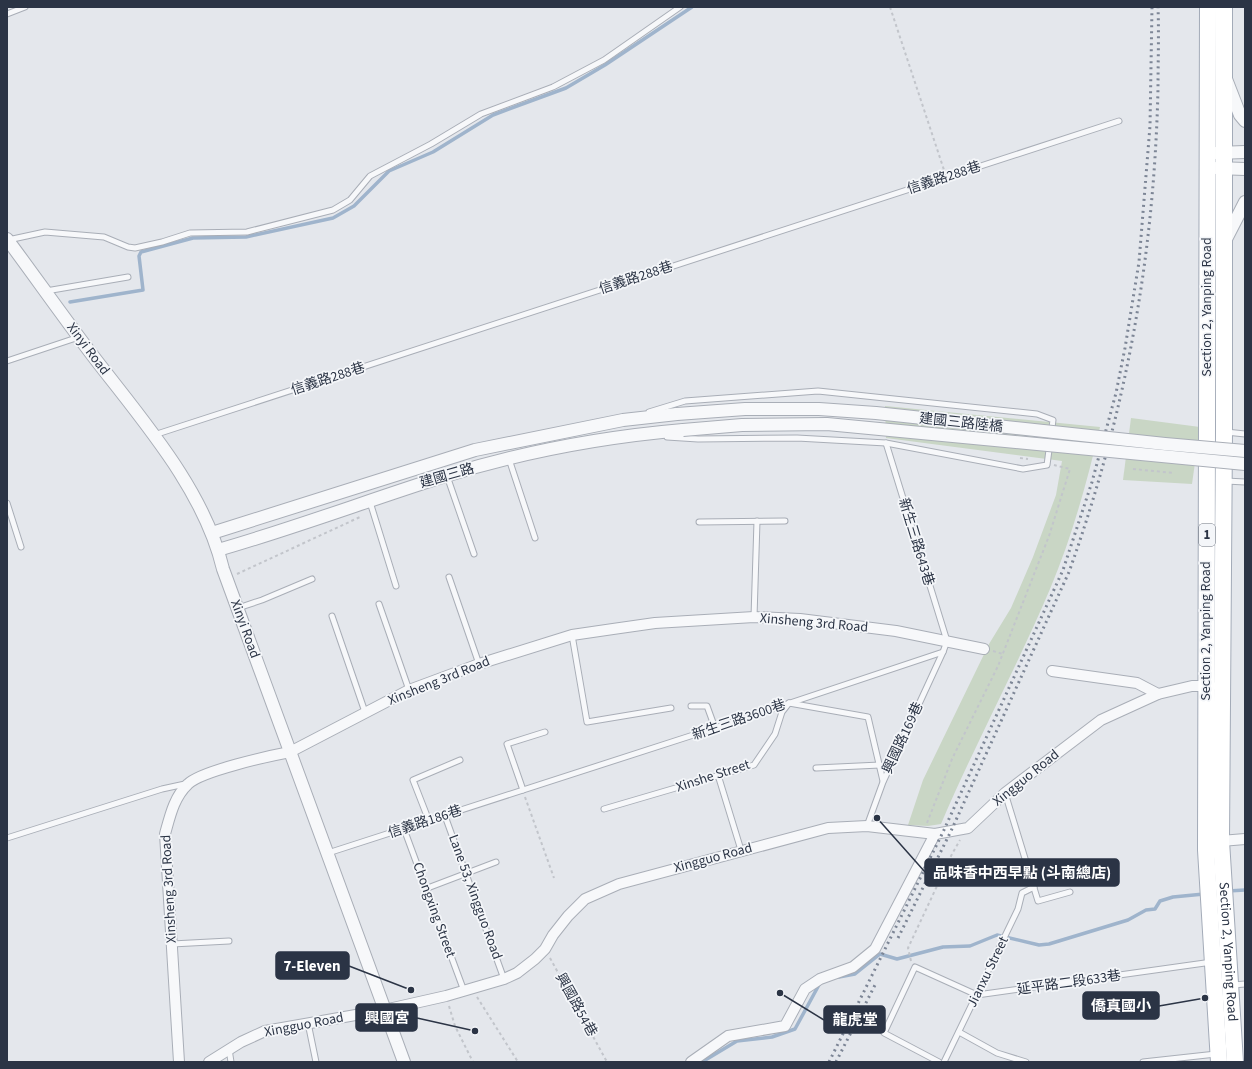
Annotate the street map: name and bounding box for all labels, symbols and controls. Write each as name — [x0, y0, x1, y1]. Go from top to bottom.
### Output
street label: 信義路288巷 — [904, 157, 984, 199]
street label: Section 2, Yanping Road — [1197, 237, 1217, 377]
street label: 信義路288巷 — [596, 257, 676, 299]
street label: Xinyi Road — [62, 319, 114, 379]
street label: 信義路288巷 — [288, 358, 368, 400]
street label: 建國三路陸橋 — [918, 409, 1004, 437]
street label: 建國三路 — [417, 459, 477, 493]
street label: 新生三路643巷 — [893, 496, 939, 588]
road number: 1 — [1199, 524, 1215, 546]
street label: Section 2, Yanping Road — [1196, 561, 1216, 701]
street label: Xinyi Road — [225, 597, 265, 661]
street label: Xinsheng 3rd Road — [759, 608, 869, 638]
street label: Xinsheng 3rd Road — [385, 651, 493, 711]
street label: 新生三路3600巷 — [689, 695, 789, 745]
street label: 興國路169巷 — [878, 699, 928, 777]
street label: Xingguo Road — [988, 745, 1064, 811]
street label: Xinshe Street — [673, 755, 753, 797]
street label: 信義路186巷 — [385, 801, 465, 843]
street label: Lane 53, Xingguo Road — [443, 832, 507, 962]
street label: Xinsheng 3rd Road — [156, 834, 182, 944]
street label: Xingguo Road — [672, 838, 754, 878]
street label: Chongxing Street — [407, 859, 461, 961]
callout: 品味香中西早點 (斗南總店) — [925, 859, 1119, 886]
text: 品味香中西早點 (斗南總店) — [933, 863, 1111, 884]
street label: Section 2, Yanping Road — [1214, 881, 1242, 1022]
street label: Jianxu Street — [962, 933, 1014, 1011]
callout: 7-Eleven — [276, 952, 349, 979]
text: 7-Eleven — [283, 956, 341, 977]
street label: 延平路二段633巷 — [1016, 966, 1122, 1000]
street label: 興國路54巷 — [550, 970, 602, 1040]
callout: 僑真國小 — [1083, 992, 1159, 1019]
text: 僑真國小 — [1091, 996, 1152, 1017]
callout: 興國宮 — [356, 1004, 417, 1031]
callout: 龍虎堂 — [824, 1006, 885, 1033]
street label: Xingguo Road — [263, 1008, 345, 1042]
text: 興國宮 — [364, 1008, 410, 1029]
text: 龍虎堂 — [832, 1010, 878, 1031]

